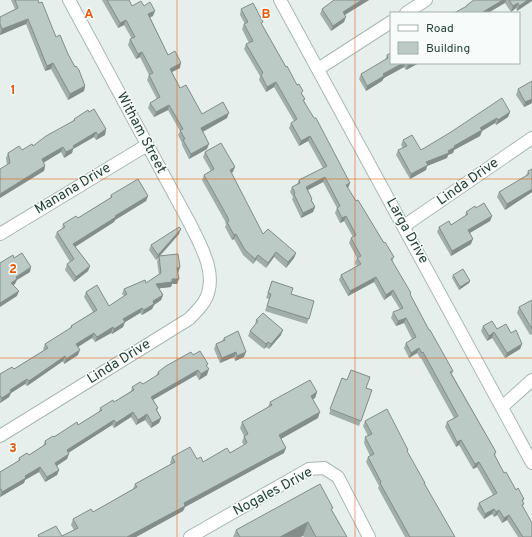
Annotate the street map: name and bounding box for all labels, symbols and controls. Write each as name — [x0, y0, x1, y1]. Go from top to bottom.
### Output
text: A — [84, 7, 94, 23]
text: B — [262, 7, 271, 23]
legend — [390, 12, 520, 64]
text: Road — [426, 21, 454, 37]
text: Building — [426, 41, 470, 57]
text: 1 — [10, 83, 16, 99]
street label: Witham Street — [112, 89, 170, 177]
street label: Linda Drive — [434, 155, 502, 209]
street label: Manana Drive — [32, 160, 114, 218]
street label: Larga Drive — [382, 195, 432, 267]
text: 2 — [9, 262, 17, 278]
street label: Linda Drive — [84, 336, 154, 388]
text: 3 — [9, 441, 17, 457]
street label: Nogales Drive — [230, 464, 316, 520]

